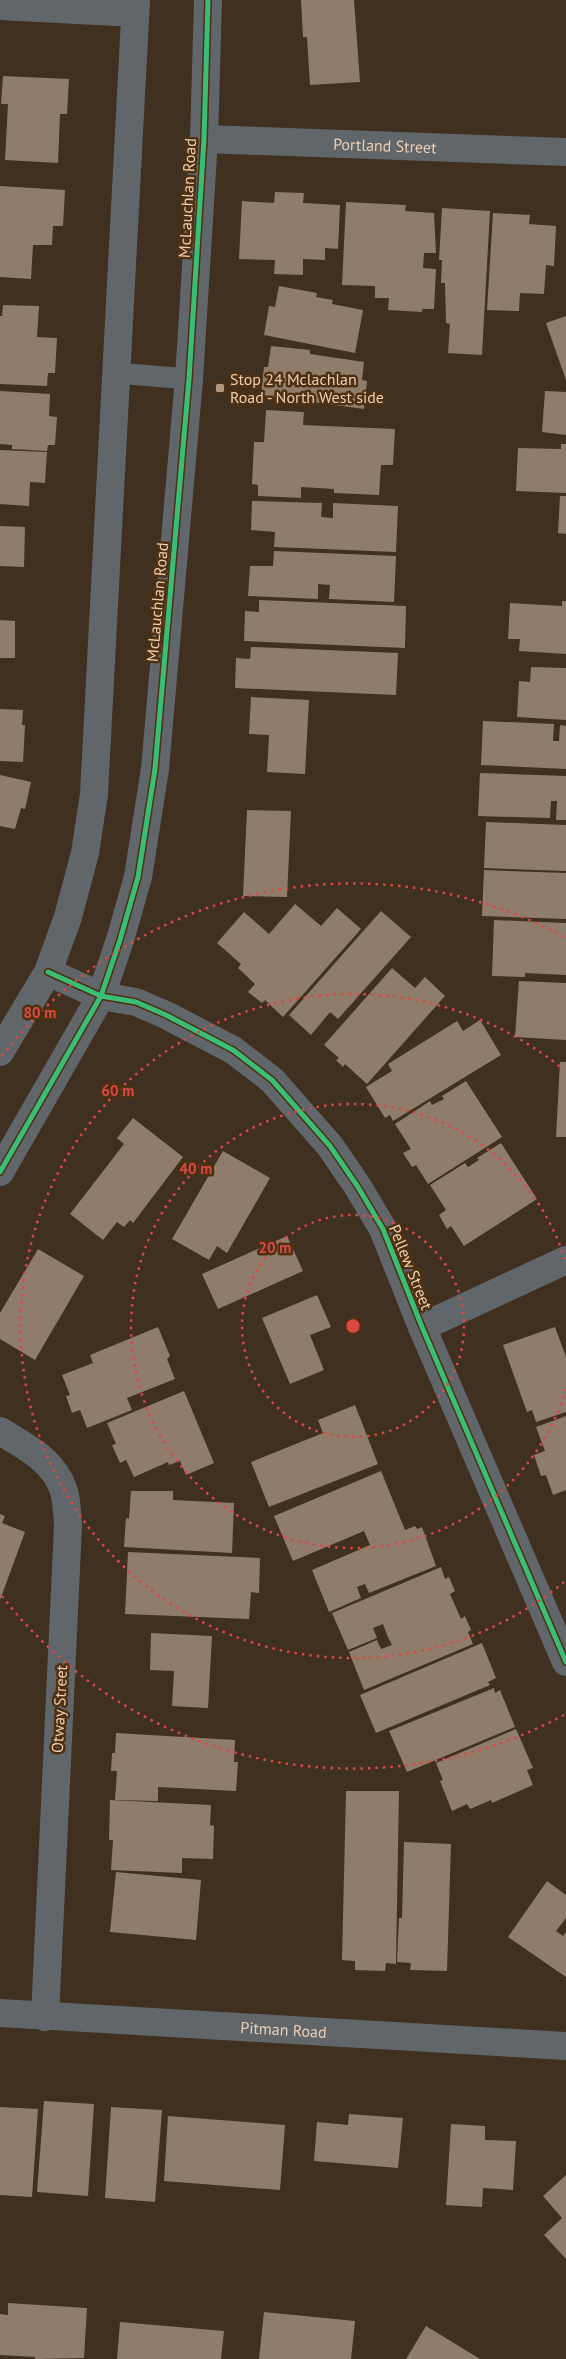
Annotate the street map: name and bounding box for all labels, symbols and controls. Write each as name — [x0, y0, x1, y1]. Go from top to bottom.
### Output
street label: Portland Street — [333, 134, 438, 157]
street label: McLauchlan Road — [174, 138, 200, 258]
place label: Stop 24 Mclachlan Road - North West side — [230, 369, 384, 407]
marker: Stop 24 Mclachlan Road - North West side — [214, 382, 226, 394]
street label: McLauchlan Road — [142, 541, 172, 663]
text: 80 m — [24, 1003, 56, 1022]
text: 60 m — [102, 1081, 134, 1100]
text: 40 m — [180, 1159, 212, 1178]
street label: Pellew Street — [385, 1221, 437, 1313]
text: 20 m — [259, 1238, 291, 1257]
centre of rings — [344, 1317, 362, 1335]
street label: Otway Street — [47, 1664, 71, 1754]
street label: Pitman Road — [240, 2017, 327, 2042]

